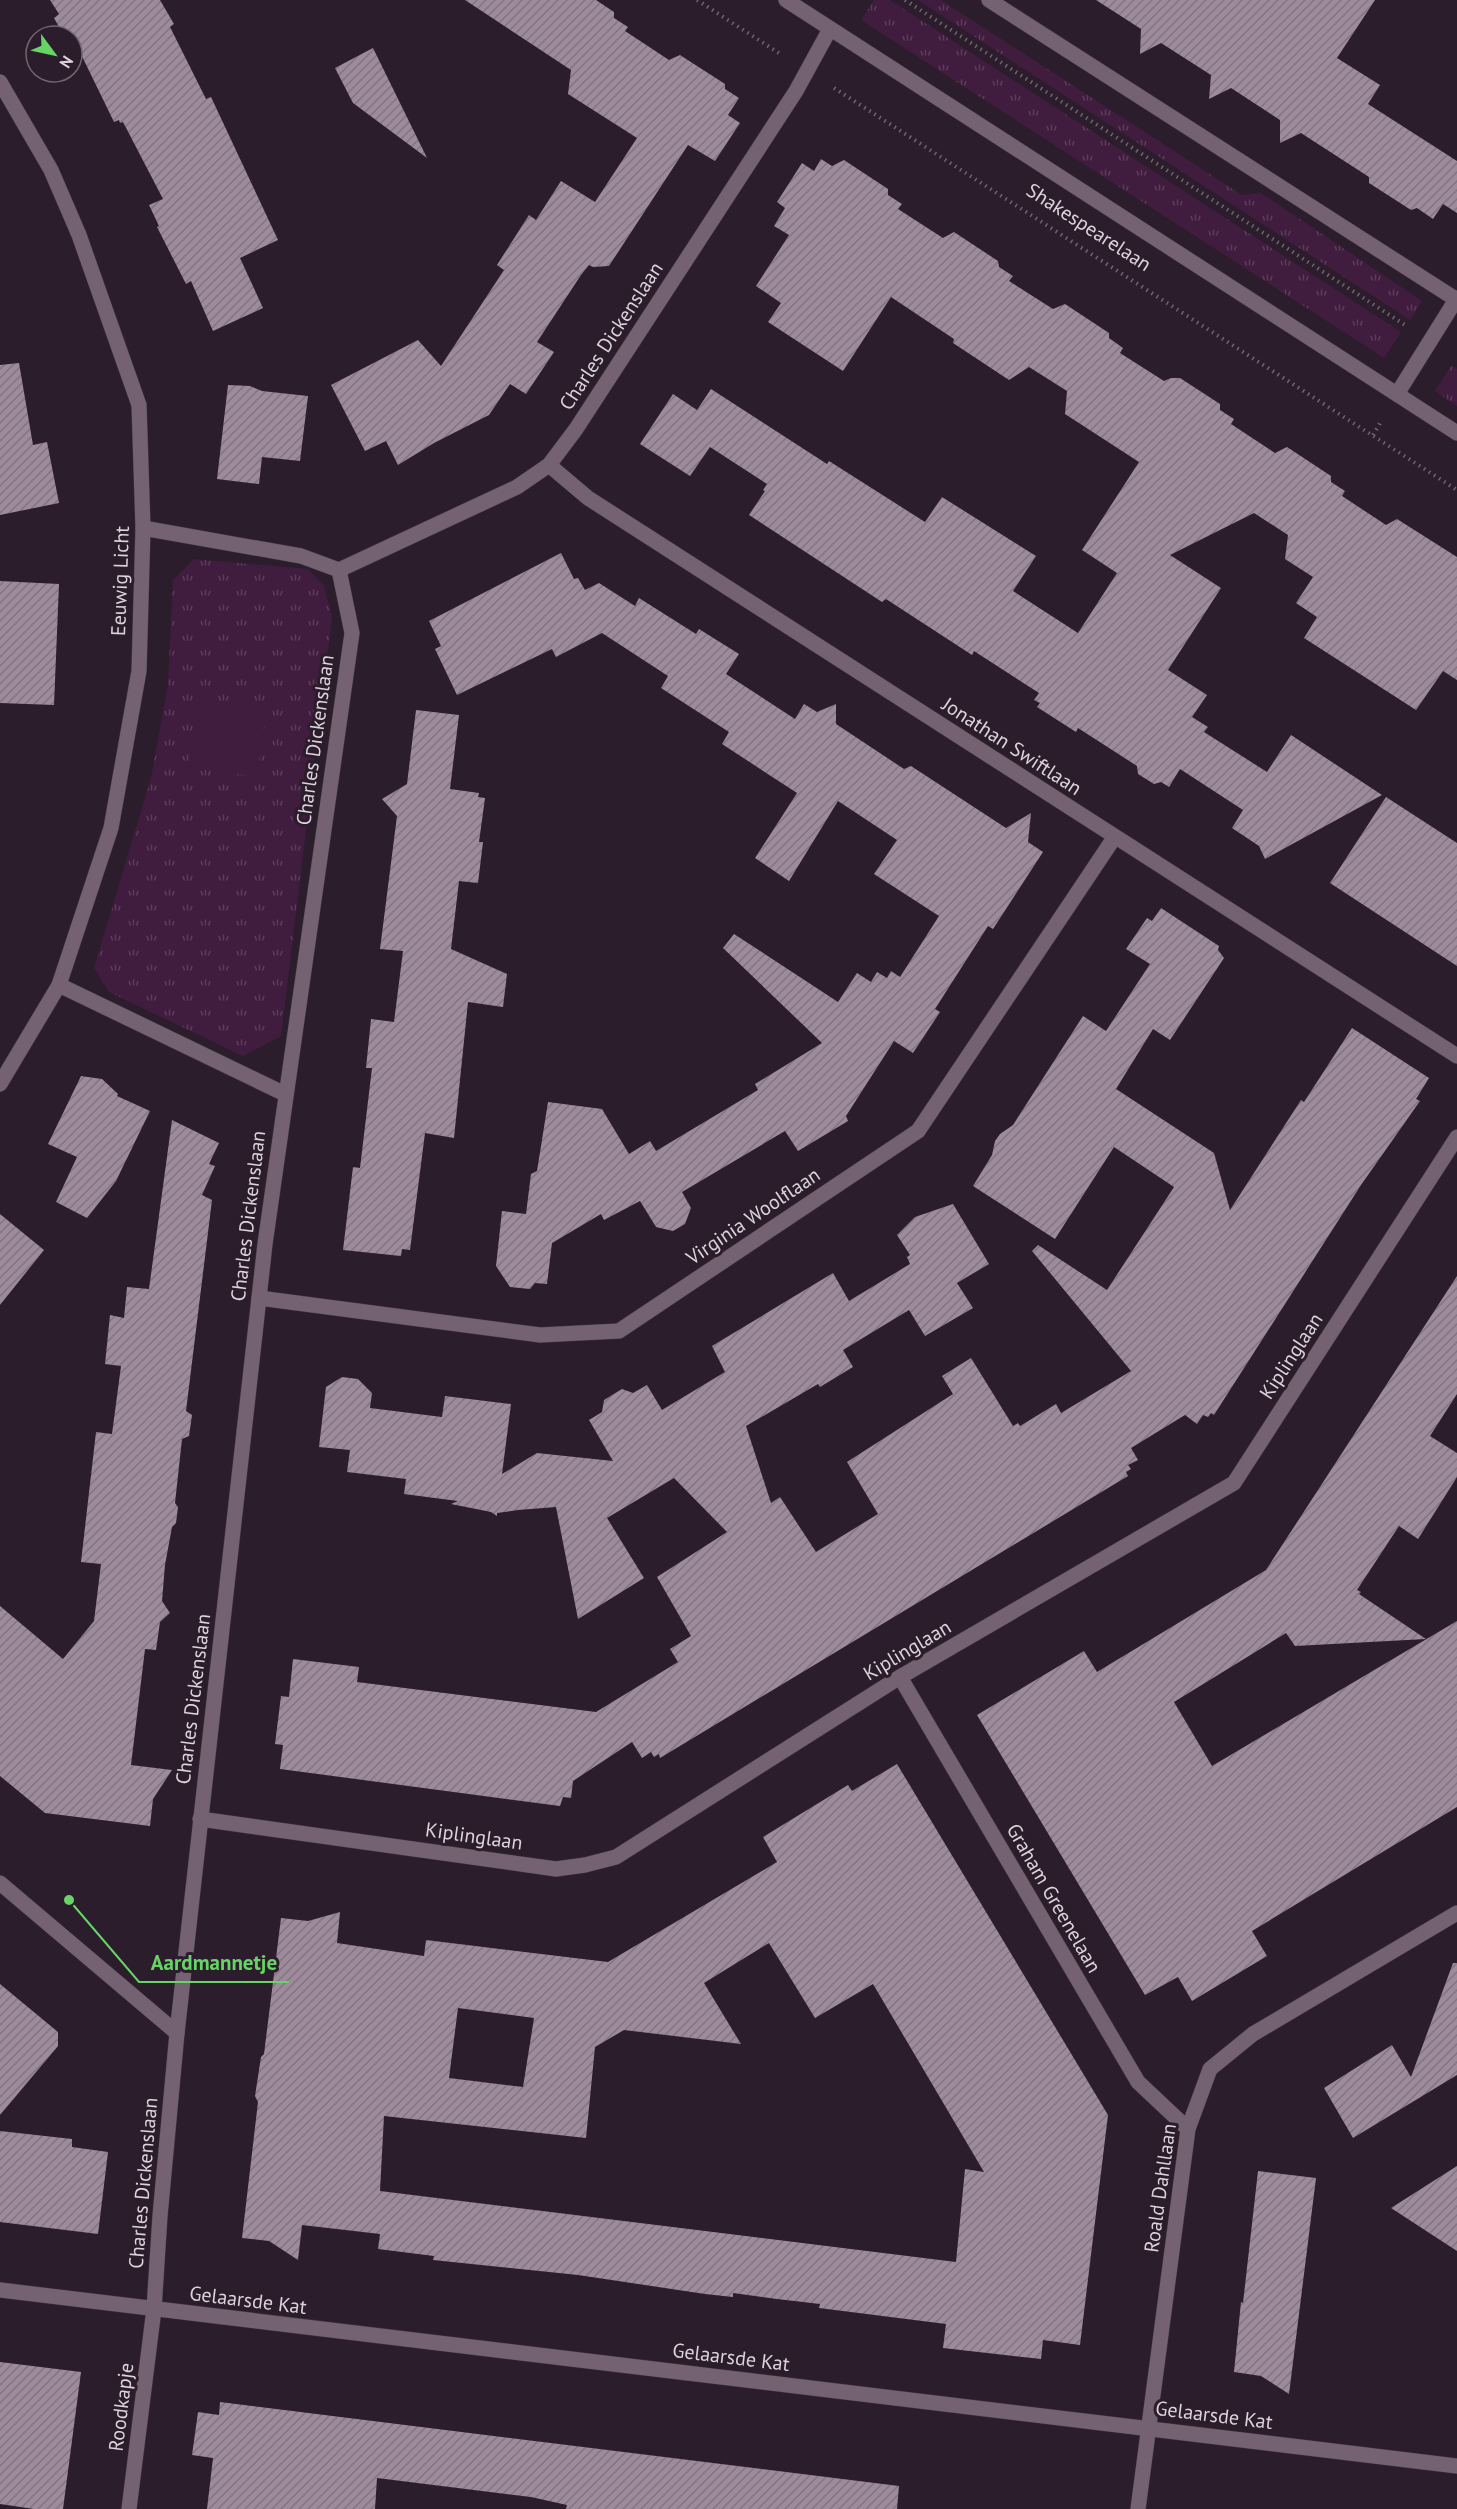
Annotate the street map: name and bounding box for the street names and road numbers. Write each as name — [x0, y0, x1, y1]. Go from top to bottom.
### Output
street label: Shakespearelaan — [1022, 177, 1156, 277]
street label: Charles Dickenslaan — [553, 257, 669, 415]
street label: Eeuwig Licht — [105, 525, 135, 637]
street label: Charles Dickenslaan — [290, 653, 340, 827]
street label: Jonathan Swiftlaan — [936, 691, 1087, 801]
street label: Charles Dickenslaan — [225, 1129, 271, 1303]
street label: Virginia Woolflaan — [680, 1162, 825, 1271]
street label: Kiplinglaan — [1253, 1308, 1329, 1404]
street label: Charles Dickenslaan — [170, 1612, 216, 1786]
street label: Kiplinglaan — [858, 1614, 956, 1686]
street label: Kiplinglaan — [424, 1816, 524, 1856]
street label: Graham Greenelaan — [1001, 1819, 1107, 1977]
street label: Charles Dickenslaan — [123, 2096, 163, 2270]
street label: Roald Dahllaan — [1138, 2122, 1182, 2254]
street label: Gelaarsde Kat — [188, 2280, 308, 2320]
street label: Gelaarsde Kat — [671, 2337, 791, 2377]
street label: Roodkapje — [103, 2361, 139, 2453]
street label: Gelaarsde Kat — [1154, 2395, 1274, 2435]

